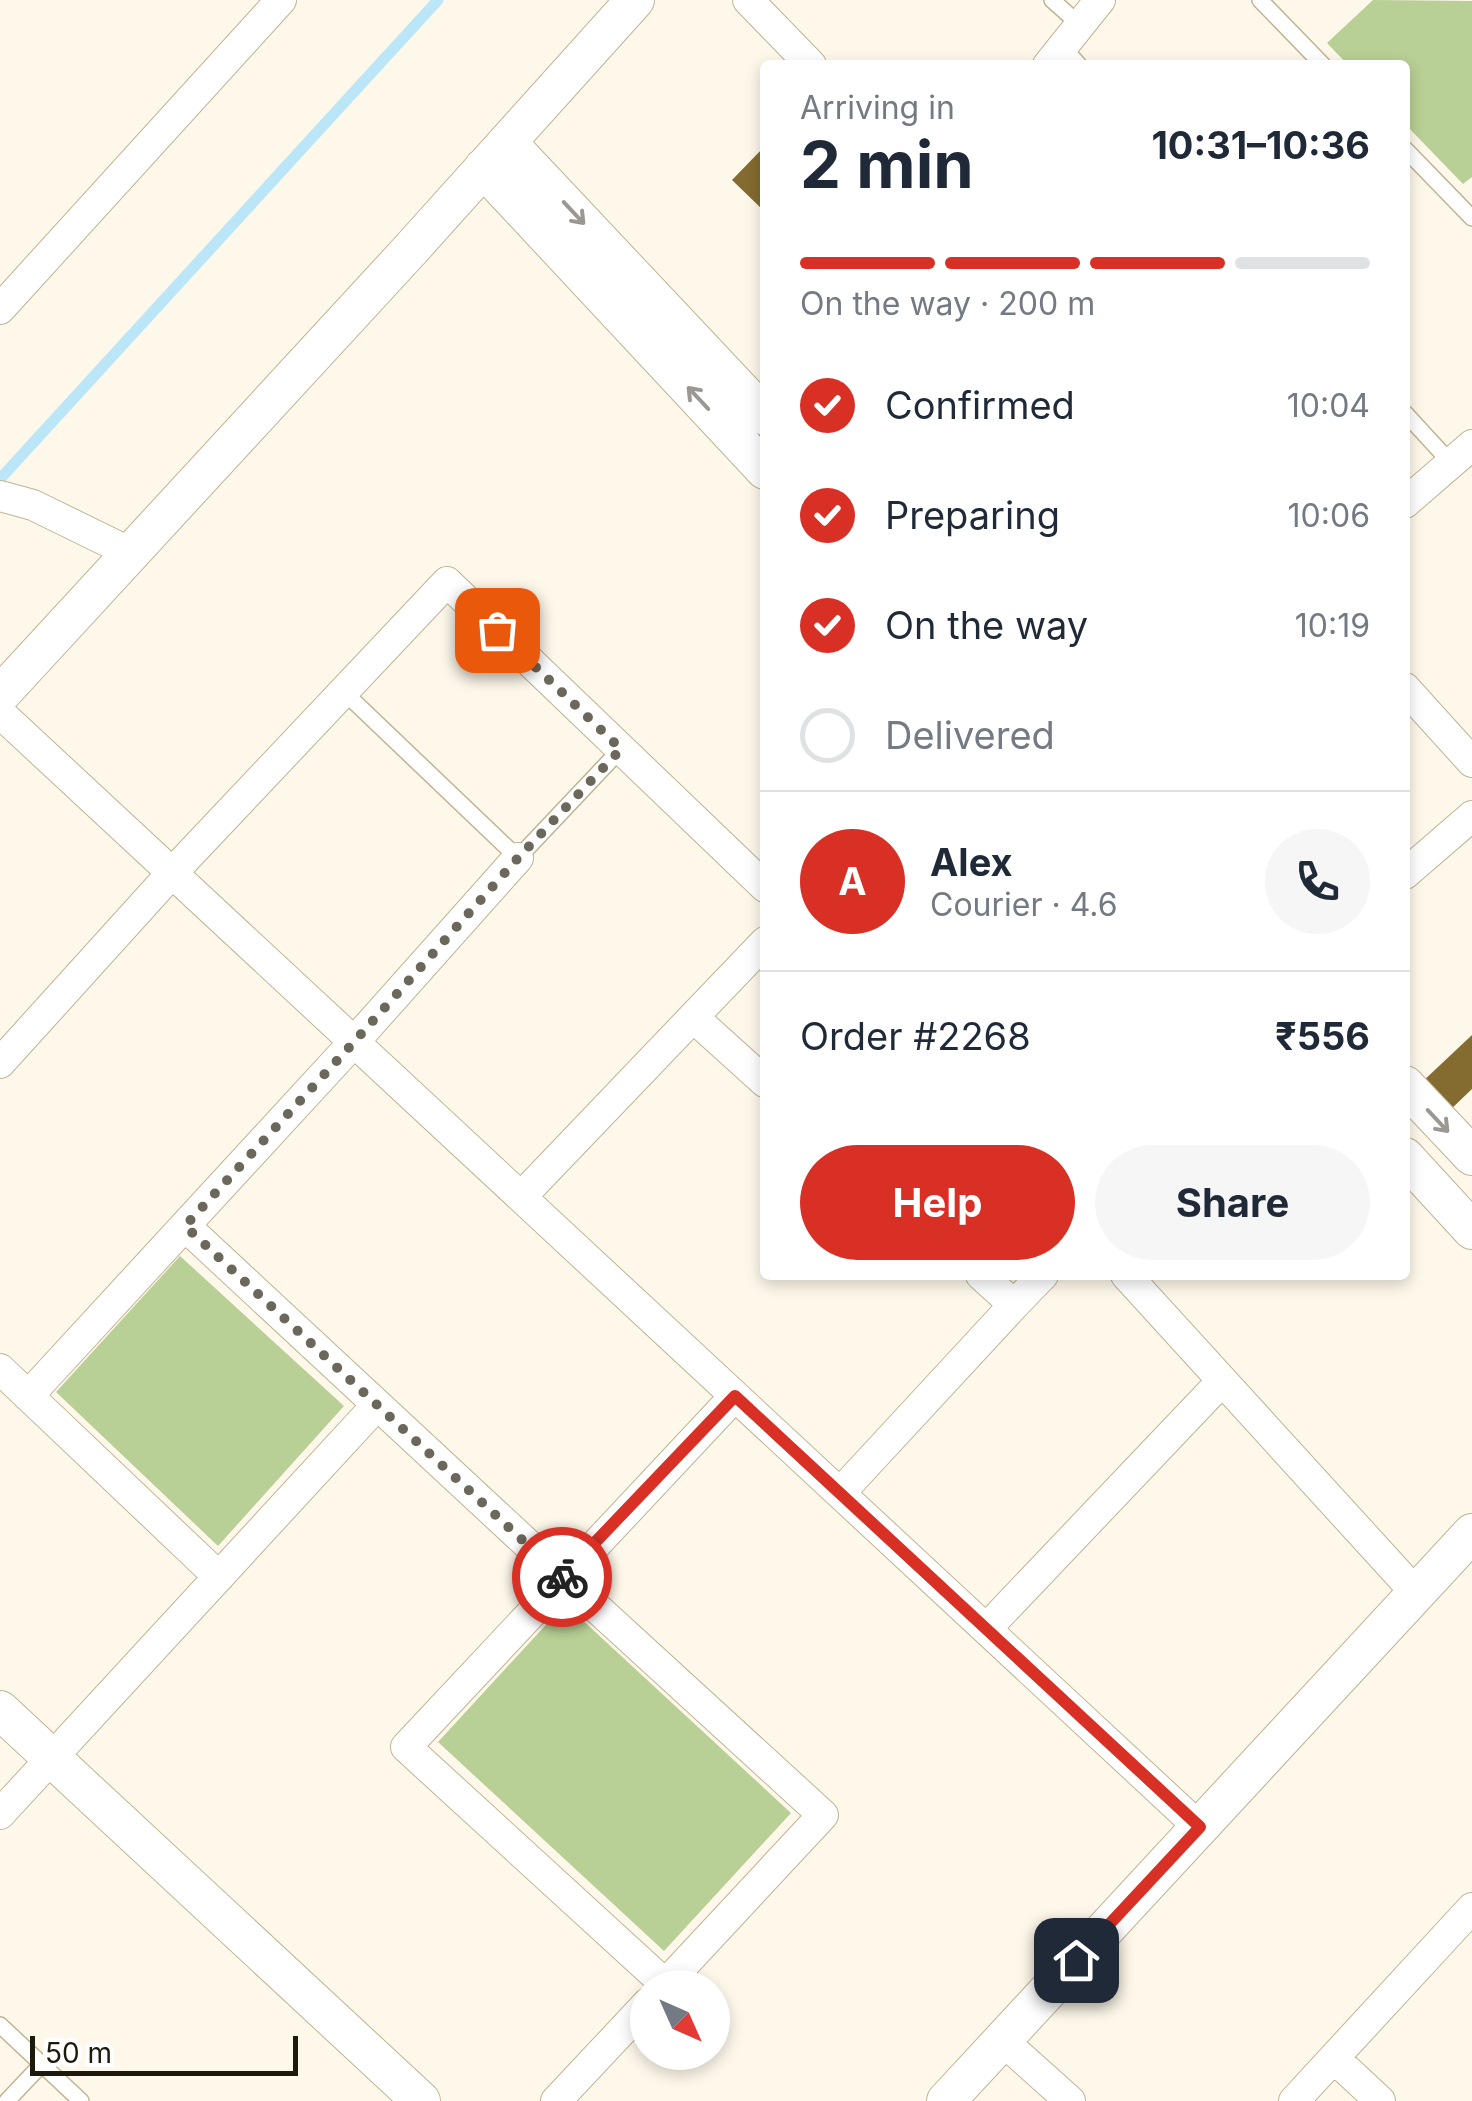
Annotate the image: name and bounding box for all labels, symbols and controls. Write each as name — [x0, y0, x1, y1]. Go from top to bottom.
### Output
text: Arriving in — [800, 88, 955, 127]
text: 10:31–10:36 — [1151, 122, 1370, 168]
text: 2 min — [800, 125, 974, 204]
one-way arrow — [562, 200, 586, 224]
text: On the way · 200 m — [800, 284, 1095, 323]
icon: check — [800, 378, 855, 433]
text: Confirmed — [885, 382, 1075, 428]
text: 10:04 — [1287, 386, 1370, 425]
one-way arrow — [686, 387, 710, 411]
icon: check — [800, 488, 855, 543]
text: Preparing — [885, 492, 1060, 538]
text: 10:06 — [1288, 496, 1370, 535]
pin — [455, 588, 540, 673]
icon: check — [800, 598, 855, 653]
text: On the way — [885, 602, 1088, 648]
icon: bag — [470, 603, 525, 658]
text: 10:19 — [1295, 606, 1370, 645]
text: Delivered — [885, 712, 1055, 758]
button: phone — [1265, 829, 1370, 934]
text: Alex — [930, 839, 1013, 885]
text: A — [838, 858, 867, 904]
text: Courier · 4.6 — [930, 885, 1118, 924]
text: Order #2268 — [800, 1013, 1031, 1059]
text: ₹556 — [1275, 1013, 1370, 1059]
one-way arrow — [1426, 1107, 1450, 1133]
button: Help — [800, 1145, 1075, 1260]
button: Share — [1095, 1145, 1370, 1260]
courier — [512, 1527, 612, 1627]
icon: bike — [535, 1550, 590, 1605]
pin — [1034, 1918, 1119, 2003]
icon: home — [1049, 1933, 1104, 1988]
north arrow — [630, 1970, 730, 2070]
map controls — [630, 1970, 730, 2070]
scale bar — [30, 2031, 298, 2076]
text: 50 m — [45, 2036, 112, 2070]

